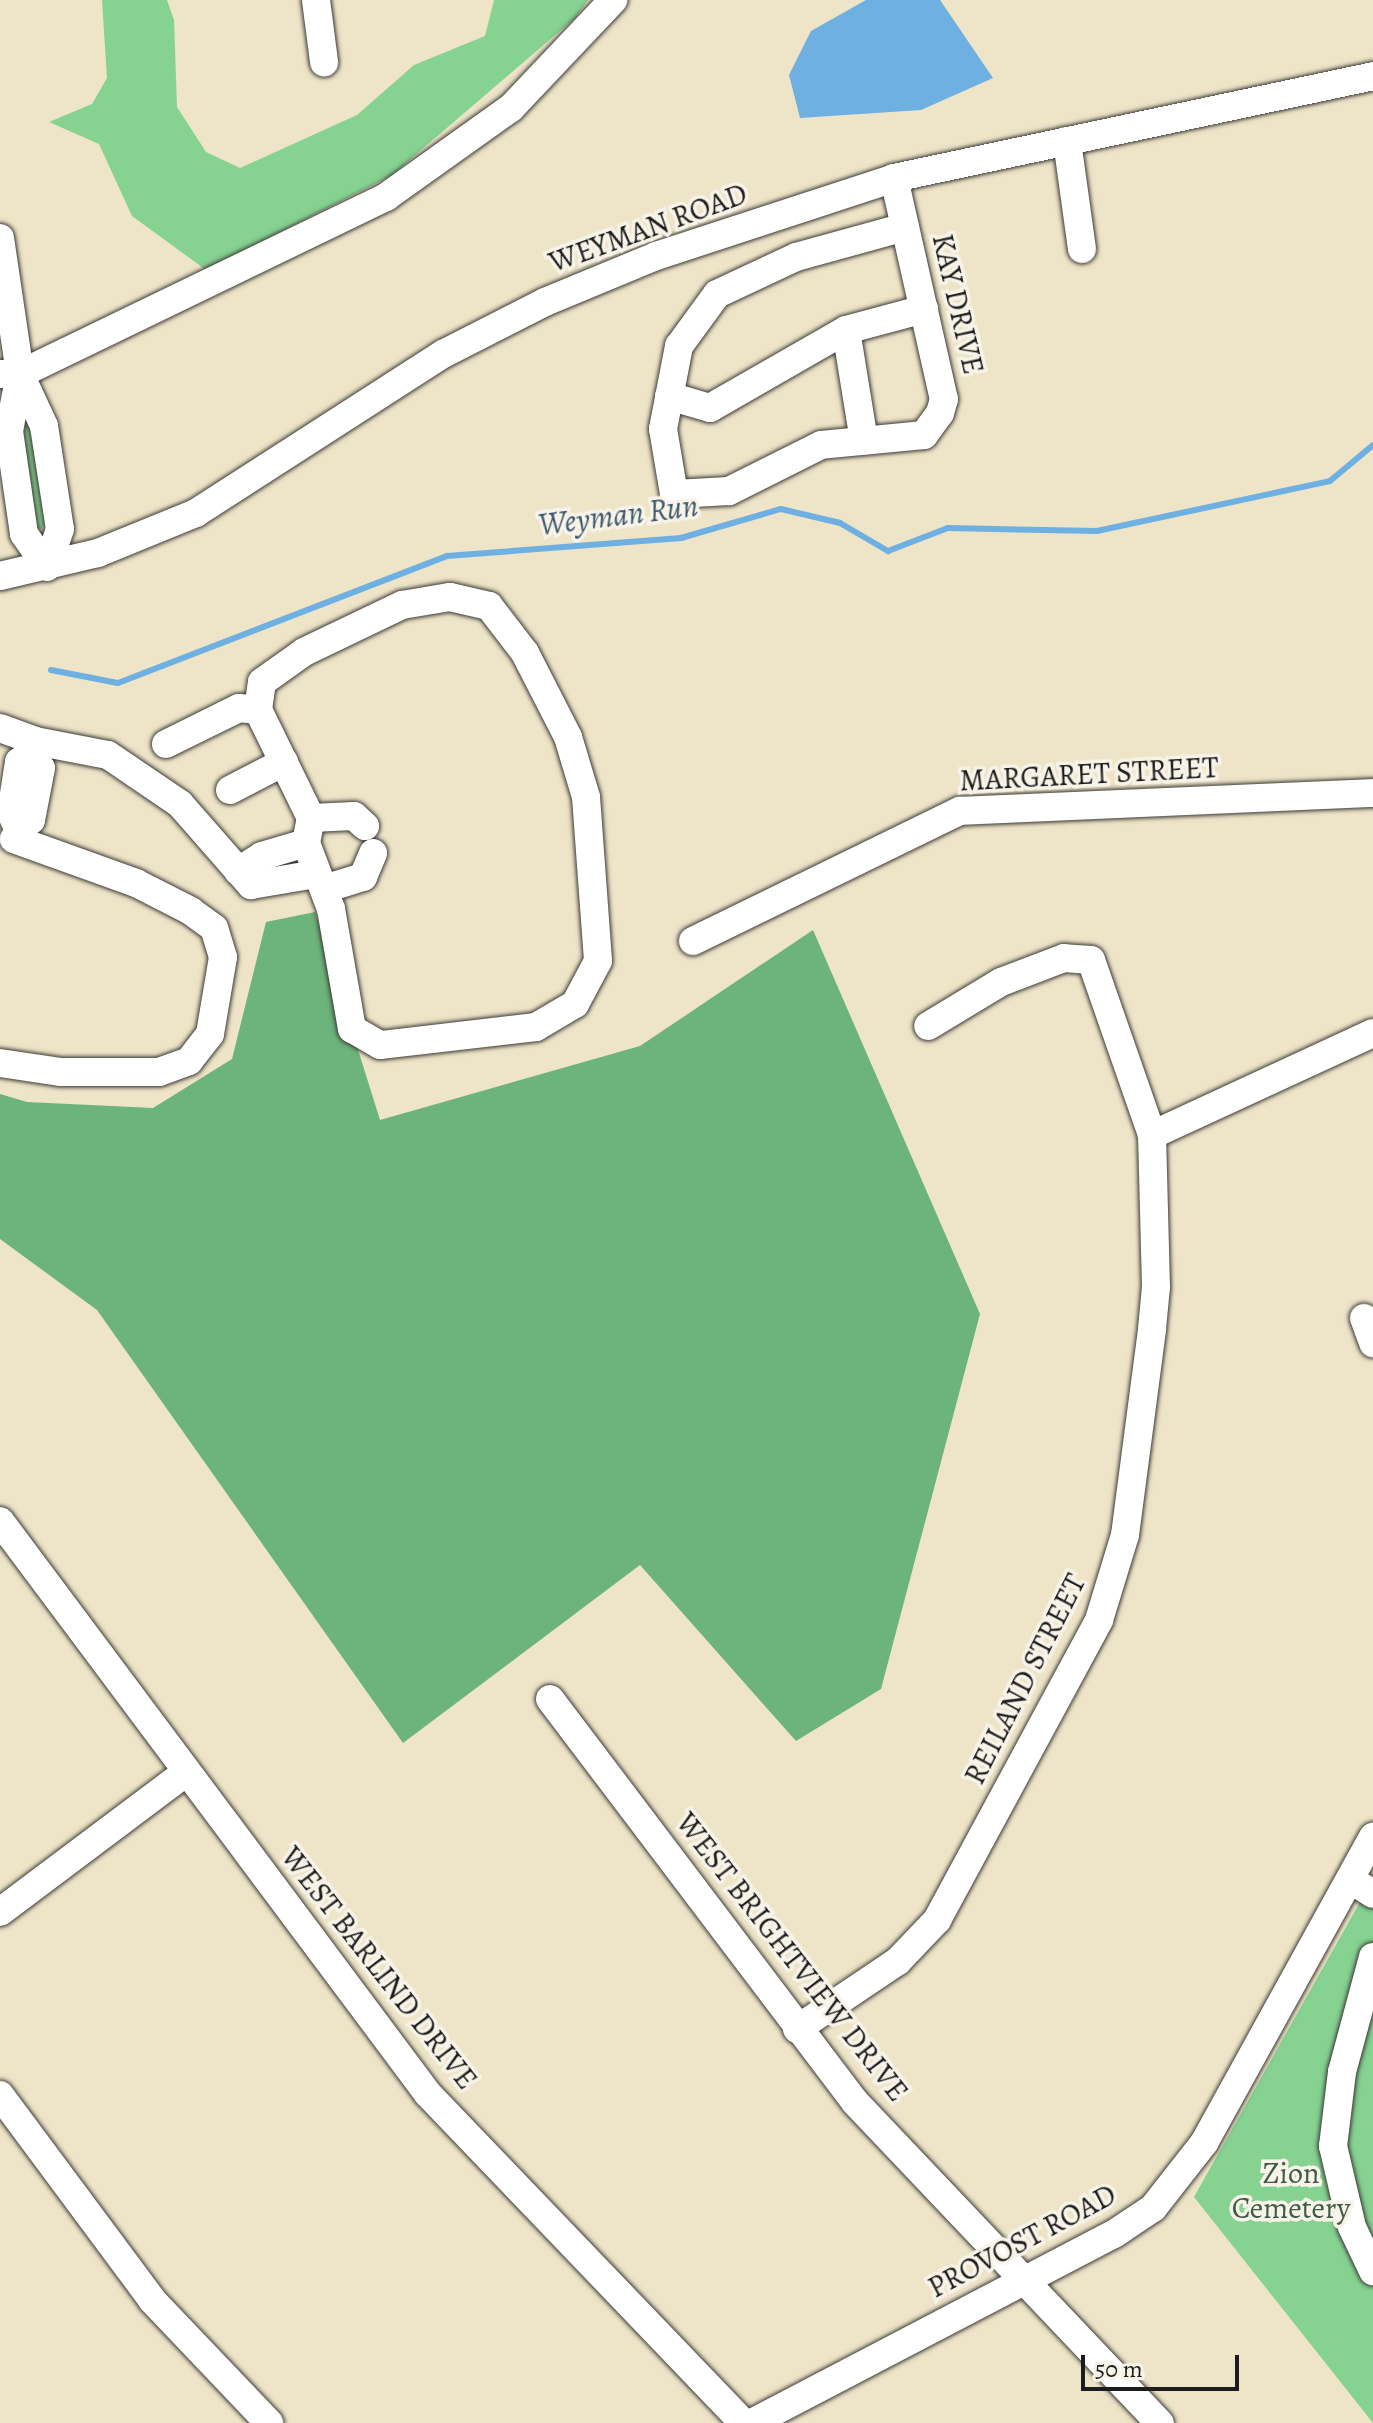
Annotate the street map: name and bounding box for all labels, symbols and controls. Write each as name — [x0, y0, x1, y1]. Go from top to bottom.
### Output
street label: WEYMAN ROAD — [544, 175, 752, 281]
street label: KAY DRIVE — [924, 230, 992, 378]
water label: Weyman Run — [536, 486, 700, 544]
street label: MARGARET STREET — [959, 749, 1219, 799]
street label: REILAND STREET — [956, 1568, 1094, 1790]
street label: WEST BRIGHTVIEW DRIVE — [668, 1805, 916, 2109]
street label: WEST BARLIND DRIVE — [273, 1840, 485, 2096]
park label: Zion Cemetery — [1232, 2155, 1350, 2226]
street label: PROVOST ROAD — [922, 2176, 1122, 2306]
scale bar — [1085, 2339, 1243, 2389]
text: 50 m — [1095, 2353, 1143, 2385]

